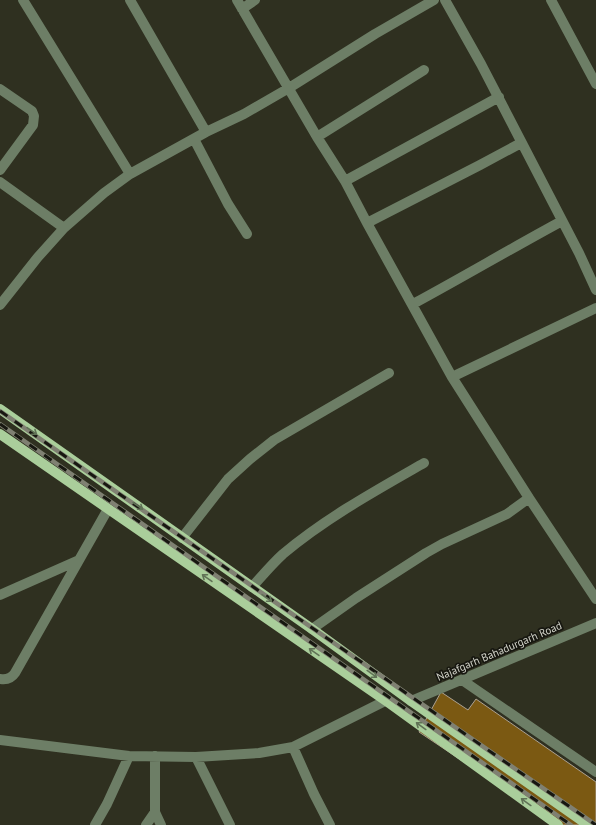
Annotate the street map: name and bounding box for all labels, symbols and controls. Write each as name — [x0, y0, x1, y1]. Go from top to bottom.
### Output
one-way arrow — [26, 427, 37, 435]
one-way arrow — [132, 502, 143, 510]
one-way arrow — [202, 574, 213, 582]
one-way arrow — [261, 594, 272, 602]
street label: Najafgarh Bahadurgarh Road — [434, 618, 564, 684]
one-way arrow — [309, 648, 320, 656]
one-way arrow — [367, 669, 378, 678]
one-way arrow — [415, 722, 426, 730]
one-way arrow — [521, 798, 532, 806]

